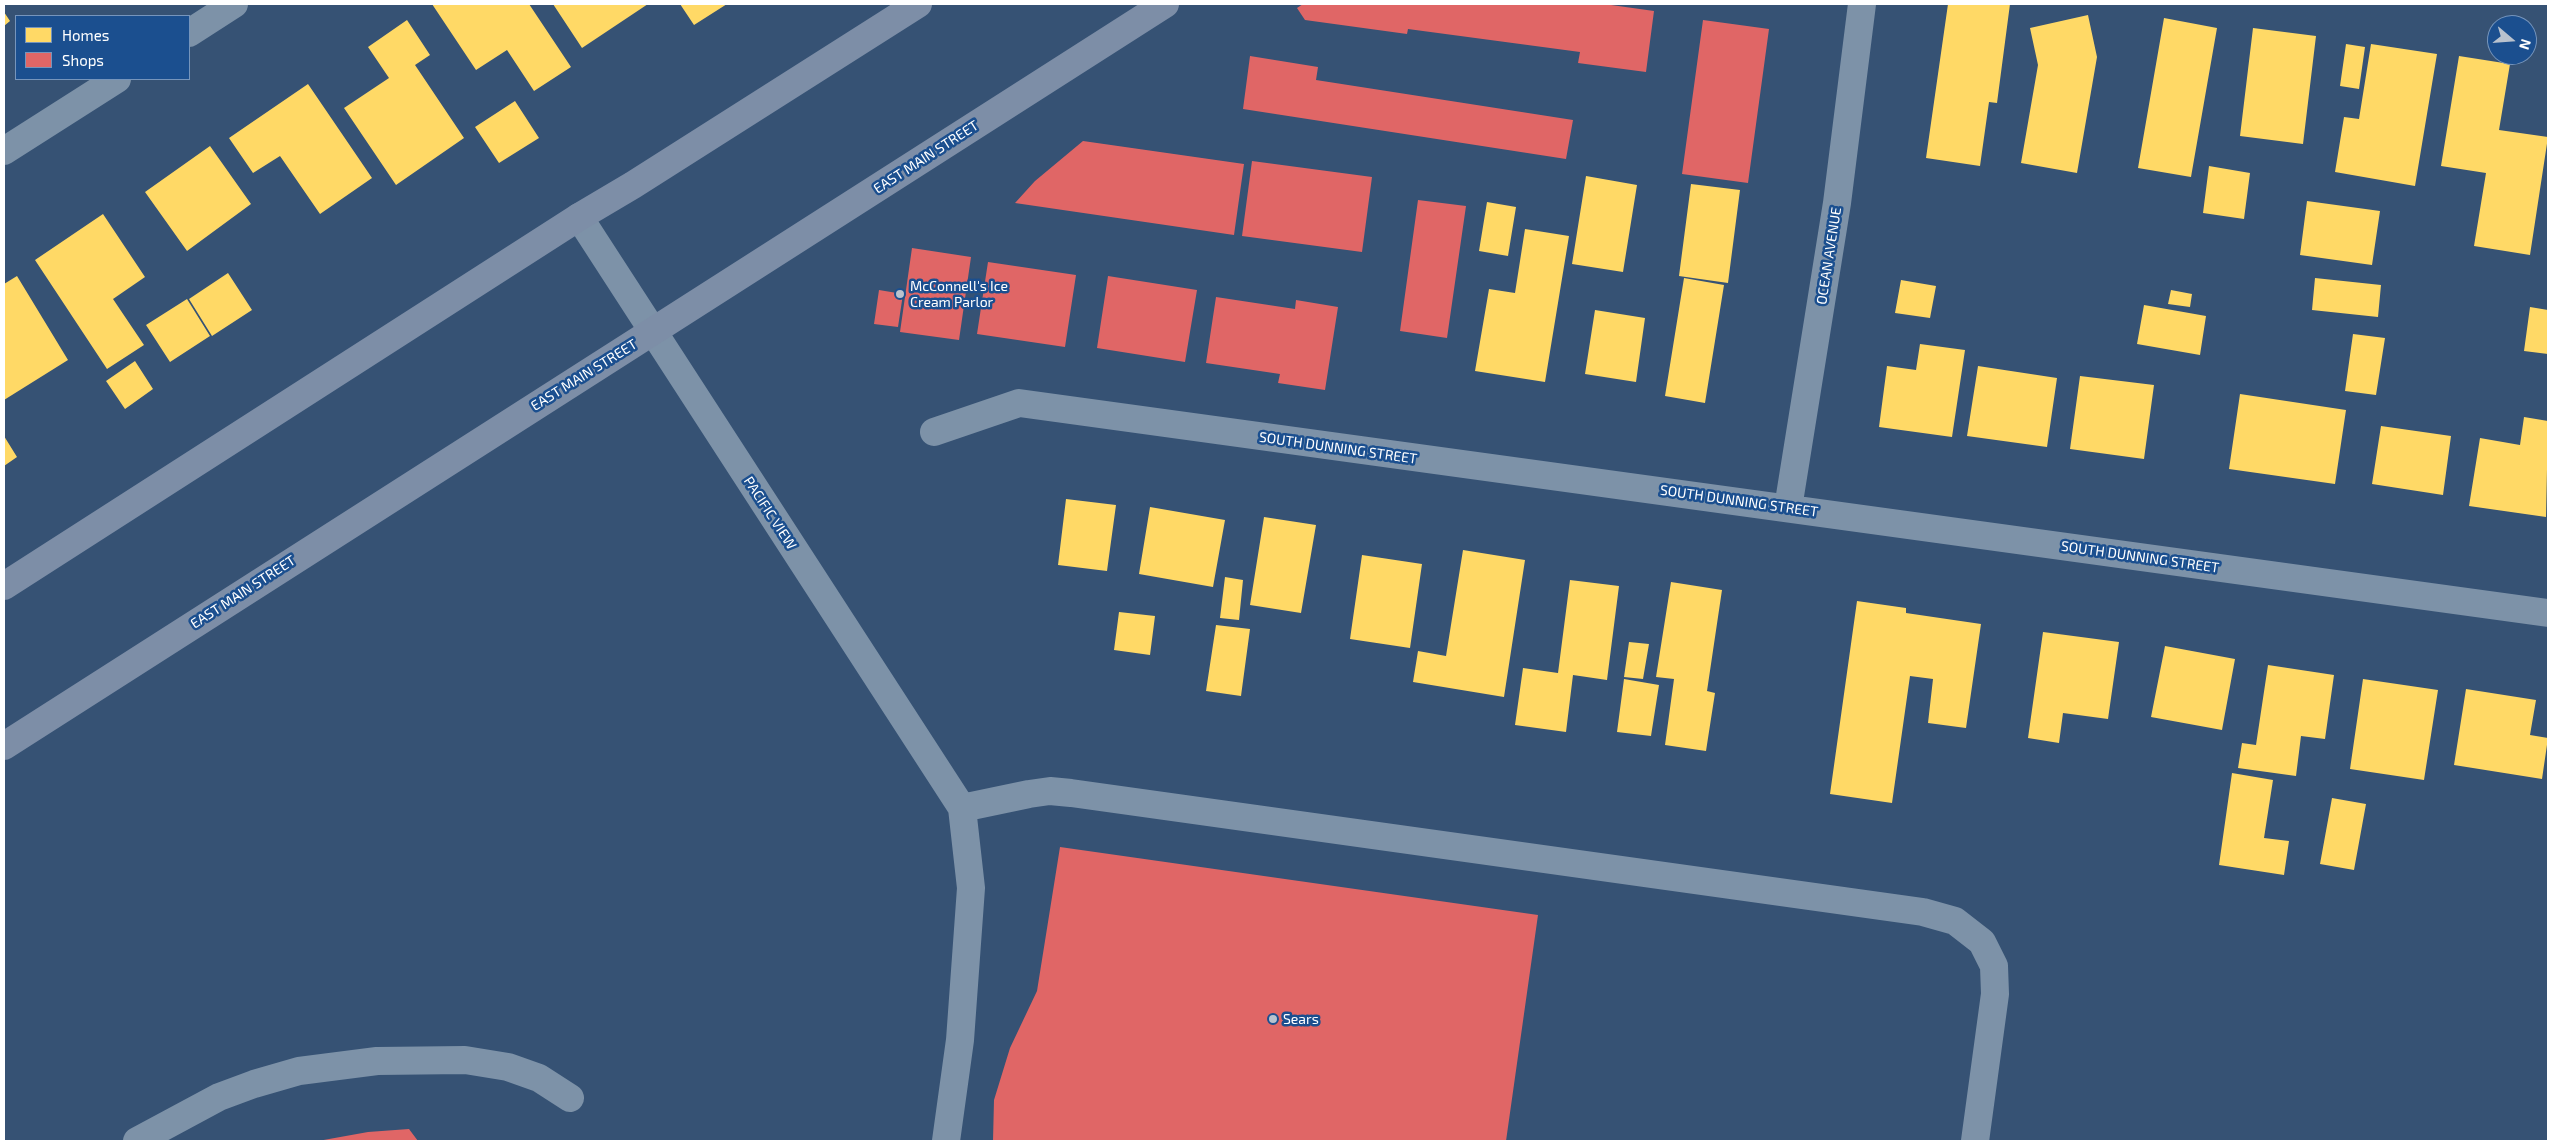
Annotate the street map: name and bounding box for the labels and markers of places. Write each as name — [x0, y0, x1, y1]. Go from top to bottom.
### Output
place label: McConnell's Ice Cream Parlor — [910, 278, 1008, 310]
marker: McConnell's Ice Cream Parlor — [894, 288, 906, 300]
place label: Sears — [1283, 1011, 1319, 1027]
marker: Sears — [1267, 1013, 1279, 1025]

